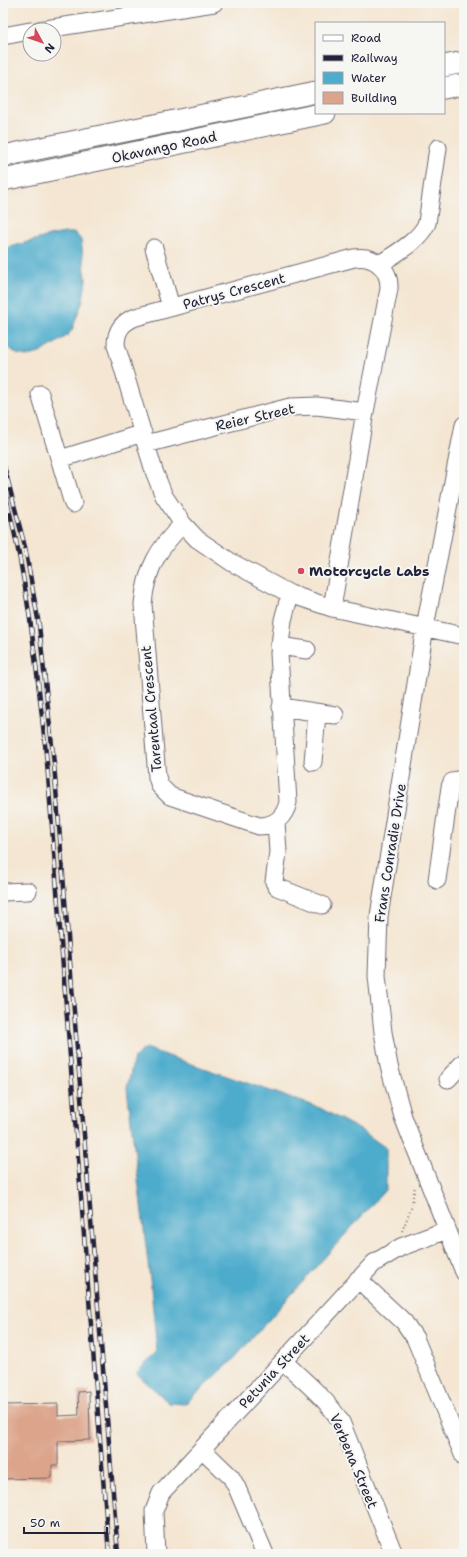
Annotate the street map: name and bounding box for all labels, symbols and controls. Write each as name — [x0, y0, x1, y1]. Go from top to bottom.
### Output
north arrow — [22, 22, 62, 62]
legend — [315, 22, 445, 114]
text: Road — [351, 30, 382, 46]
text: N — [41, 40, 58, 56]
text: Railway — [351, 50, 398, 66]
text: Water — [351, 70, 387, 86]
text: Building — [351, 90, 397, 106]
street label: Okavango Road — [110, 127, 218, 167]
street label: Patrys Crescent — [181, 269, 287, 313]
street label: Reier Street — [214, 399, 296, 435]
place label: Motorcycle Labs — [309, 562, 429, 580]
marker: Motorcycle Labs — [296, 566, 306, 576]
street label: Tarentaal Crescent — [136, 645, 166, 773]
street label: Frans Conradie Drive — [370, 782, 410, 924]
street label: Petunia Street — [235, 1330, 313, 1412]
street label: Verbena Street — [326, 1411, 382, 1511]
scale bar — [24, 1509, 107, 1535]
text: 50 m — [30, 1515, 60, 1531]

